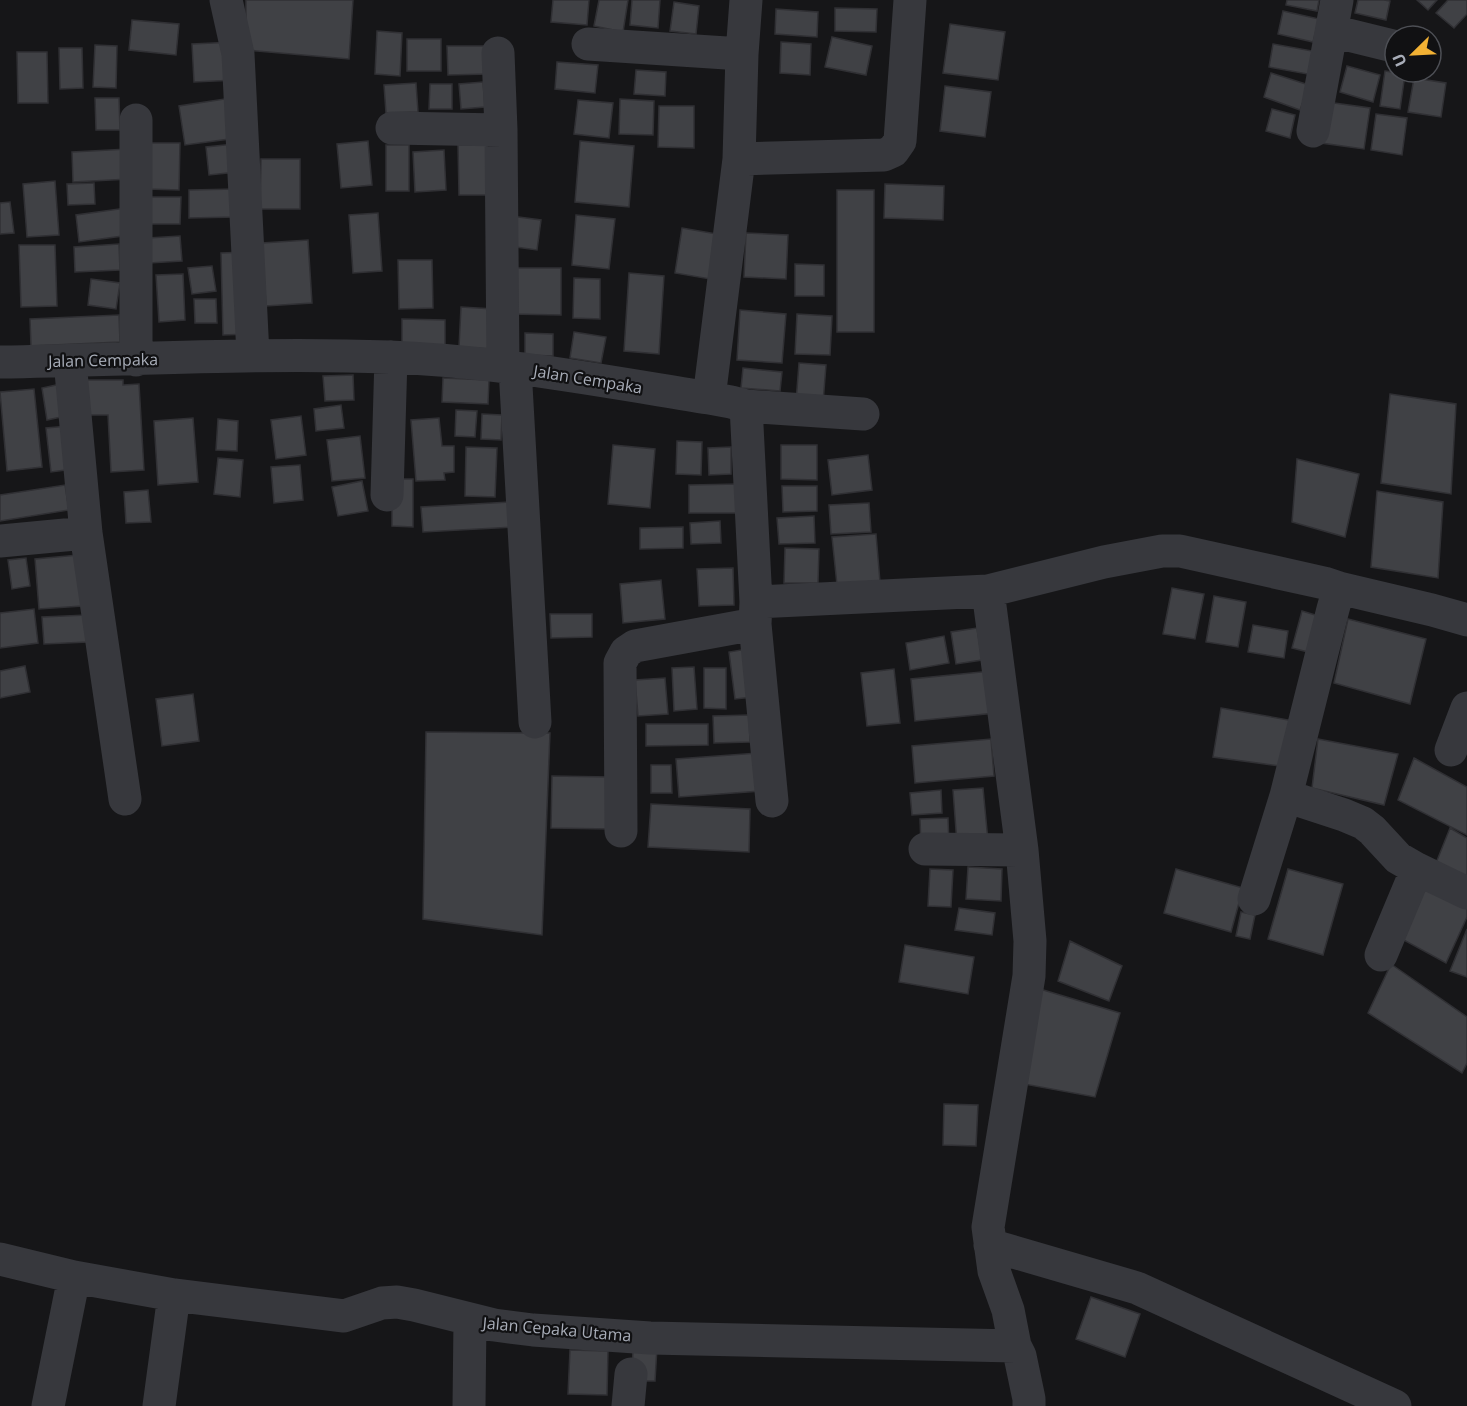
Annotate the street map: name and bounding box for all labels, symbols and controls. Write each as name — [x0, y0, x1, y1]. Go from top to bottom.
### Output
north arrow — [1383, 24, 1443, 84]
text: U — [1387, 50, 1412, 70]
street label: Jalan Cempaka — [46, 348, 158, 372]
street label: Jalan Cempaka — [530, 359, 644, 398]
street label: Jalan Cepaka Utama — [480, 1311, 632, 1346]

